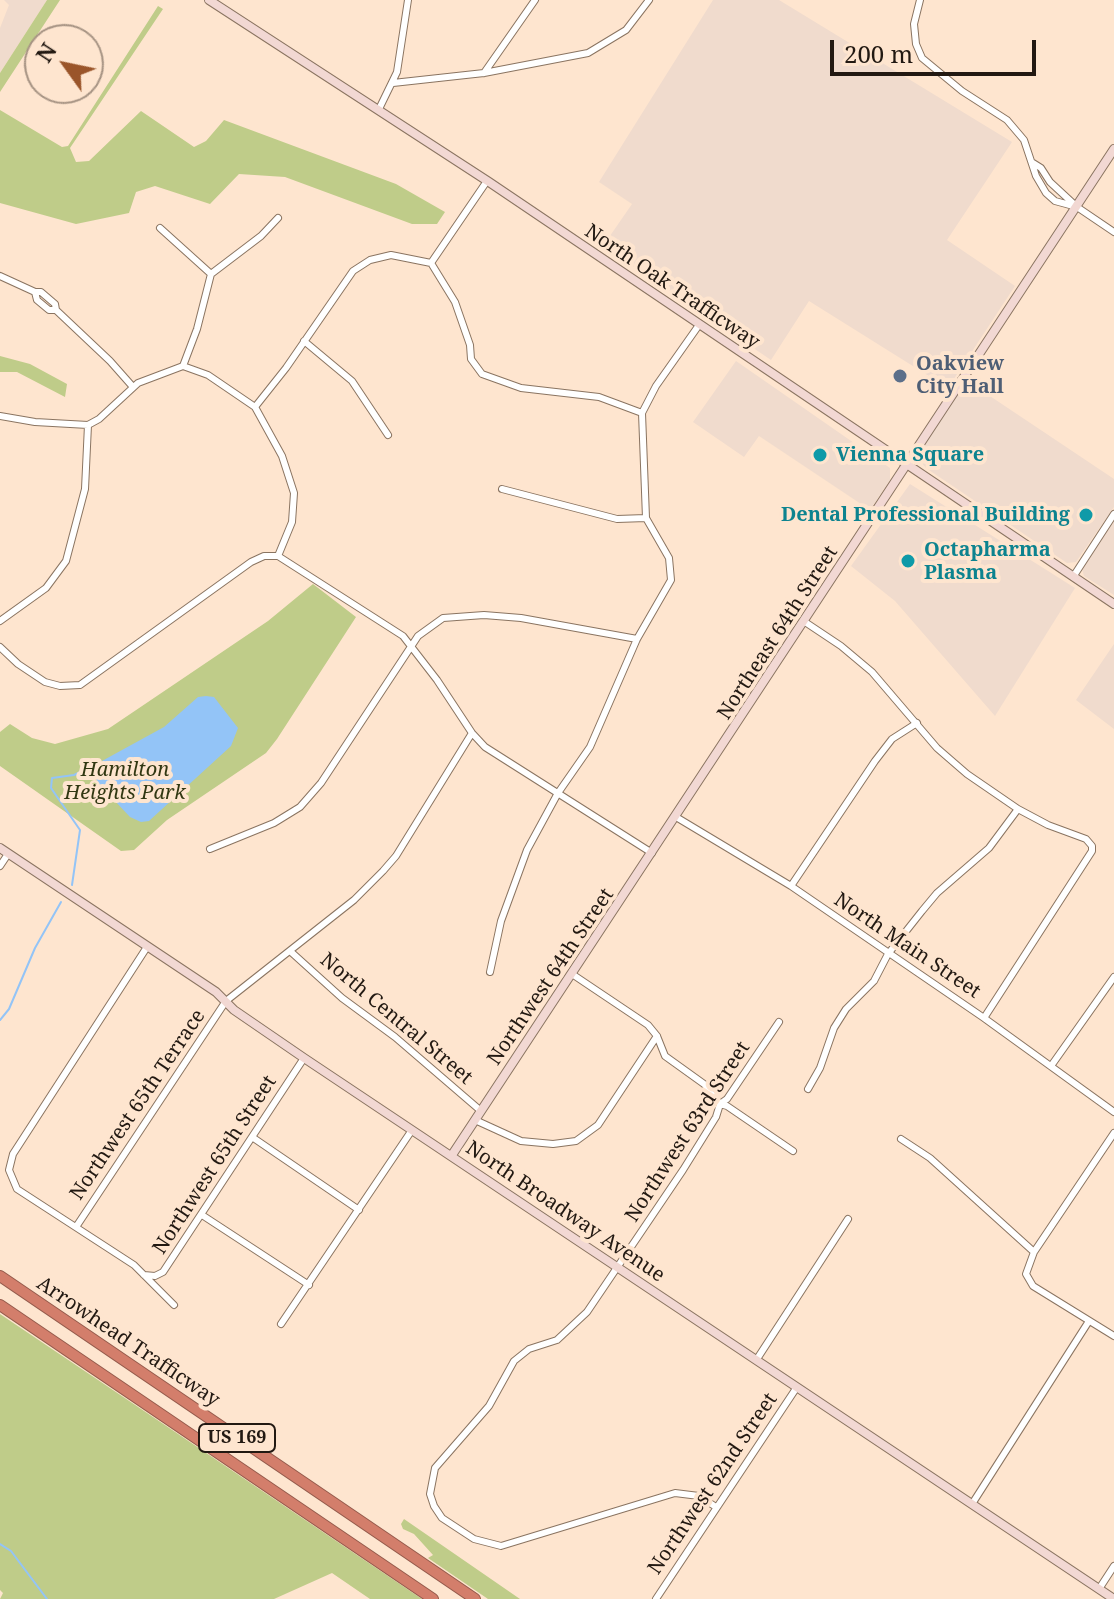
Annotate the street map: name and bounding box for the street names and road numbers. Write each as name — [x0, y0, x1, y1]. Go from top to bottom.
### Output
street label: North Oak Trafficway — [580, 219, 764, 355]
street label: Northeast 64th Street — [713, 542, 843, 724]
street label: Northwest 64th Street — [483, 884, 619, 1070]
street label: North Main Street — [829, 888, 985, 1004]
street label: North Central Street — [315, 948, 477, 1090]
street label: Northwest 65th Terrace — [65, 1005, 211, 1205]
street label: Northwest 63rd Street — [621, 1037, 755, 1227]
street label: Northwest 65th Street — [148, 1071, 282, 1259]
street label: North Broadway Avenue — [461, 1136, 669, 1288]
street label: Arrowhead Trafficway — [32, 1272, 224, 1412]
street label: Northwest 62nd Street — [643, 1389, 783, 1579]
road number: US 169 — [199, 1424, 275, 1452]

